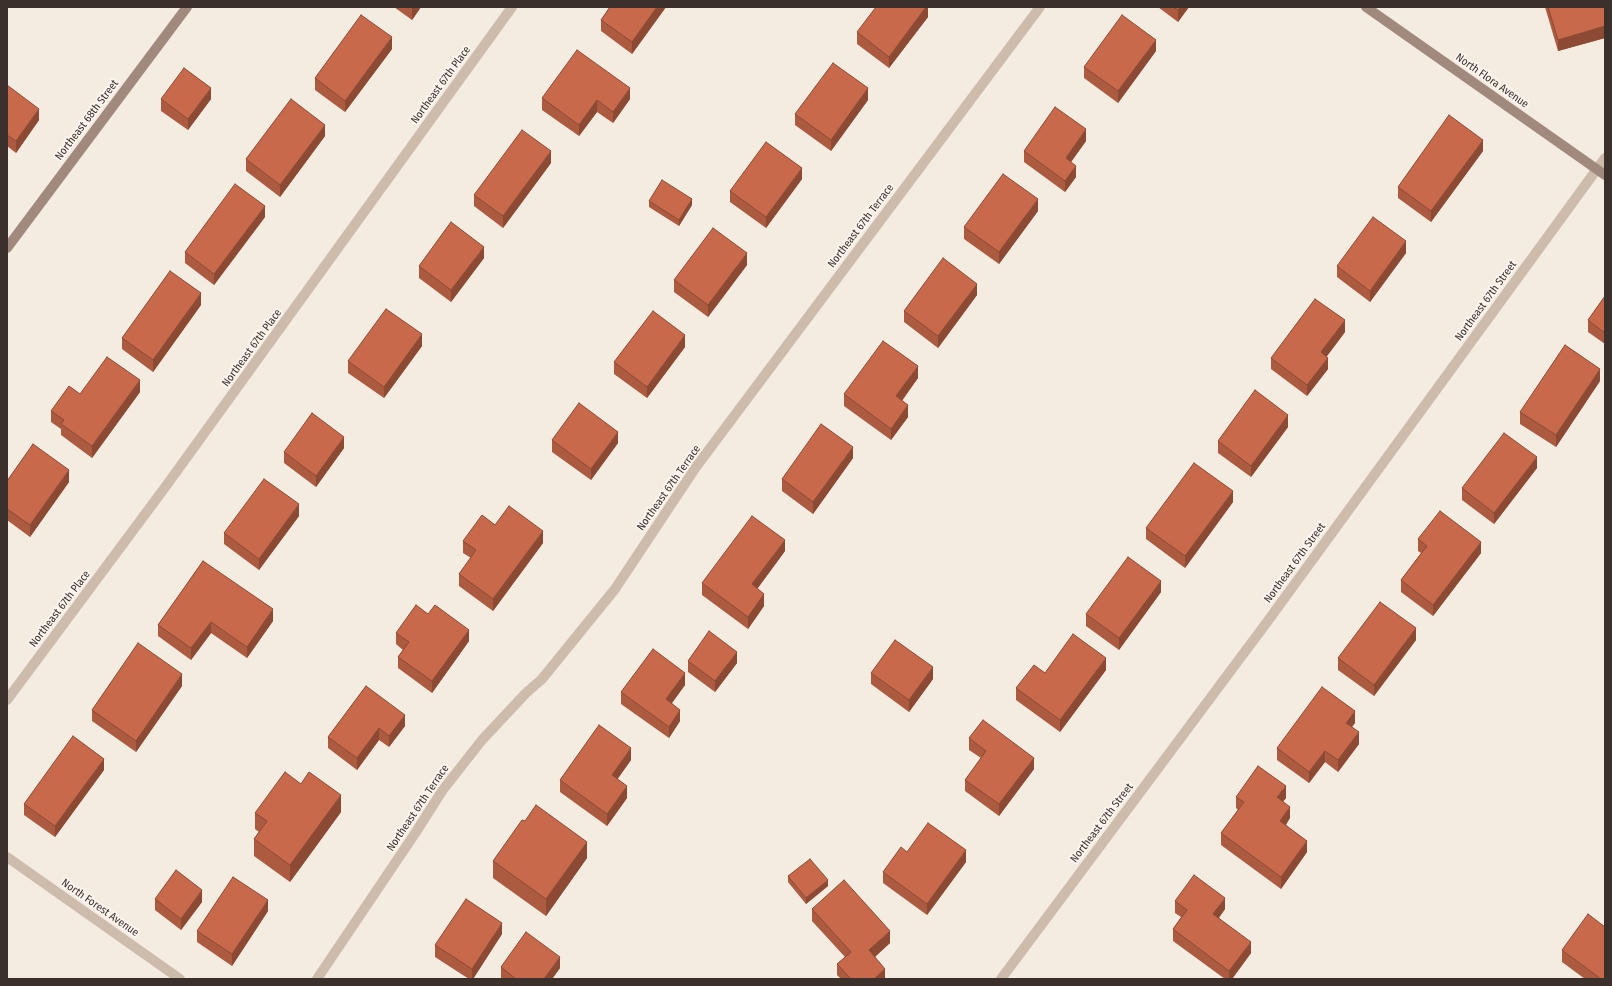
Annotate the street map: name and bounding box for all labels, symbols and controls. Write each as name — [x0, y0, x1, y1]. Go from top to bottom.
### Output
street label: Northeast 67th Place — [408, 44, 474, 126]
street label: North Flora Avenue — [1453, 51, 1531, 111]
street label: Northeast 68th Street — [52, 77, 122, 163]
street label: Northeast 67th Terrace — [825, 182, 897, 270]
street label: Northeast 67th Street — [1452, 258, 1520, 344]
street label: Northeast 67th Place — [219, 307, 285, 389]
street label: Northeast 67th Terrace — [634, 443, 704, 533]
street label: Northeast 67th Street — [1261, 520, 1329, 606]
street label: Northeast 67th Place — [27, 568, 93, 650]
street label: Northeast 67th Terrace — [384, 762, 452, 854]
street label: Northeast 67th Street — [1068, 781, 1136, 865]
street label: North Forest Avenue — [59, 876, 141, 940]

